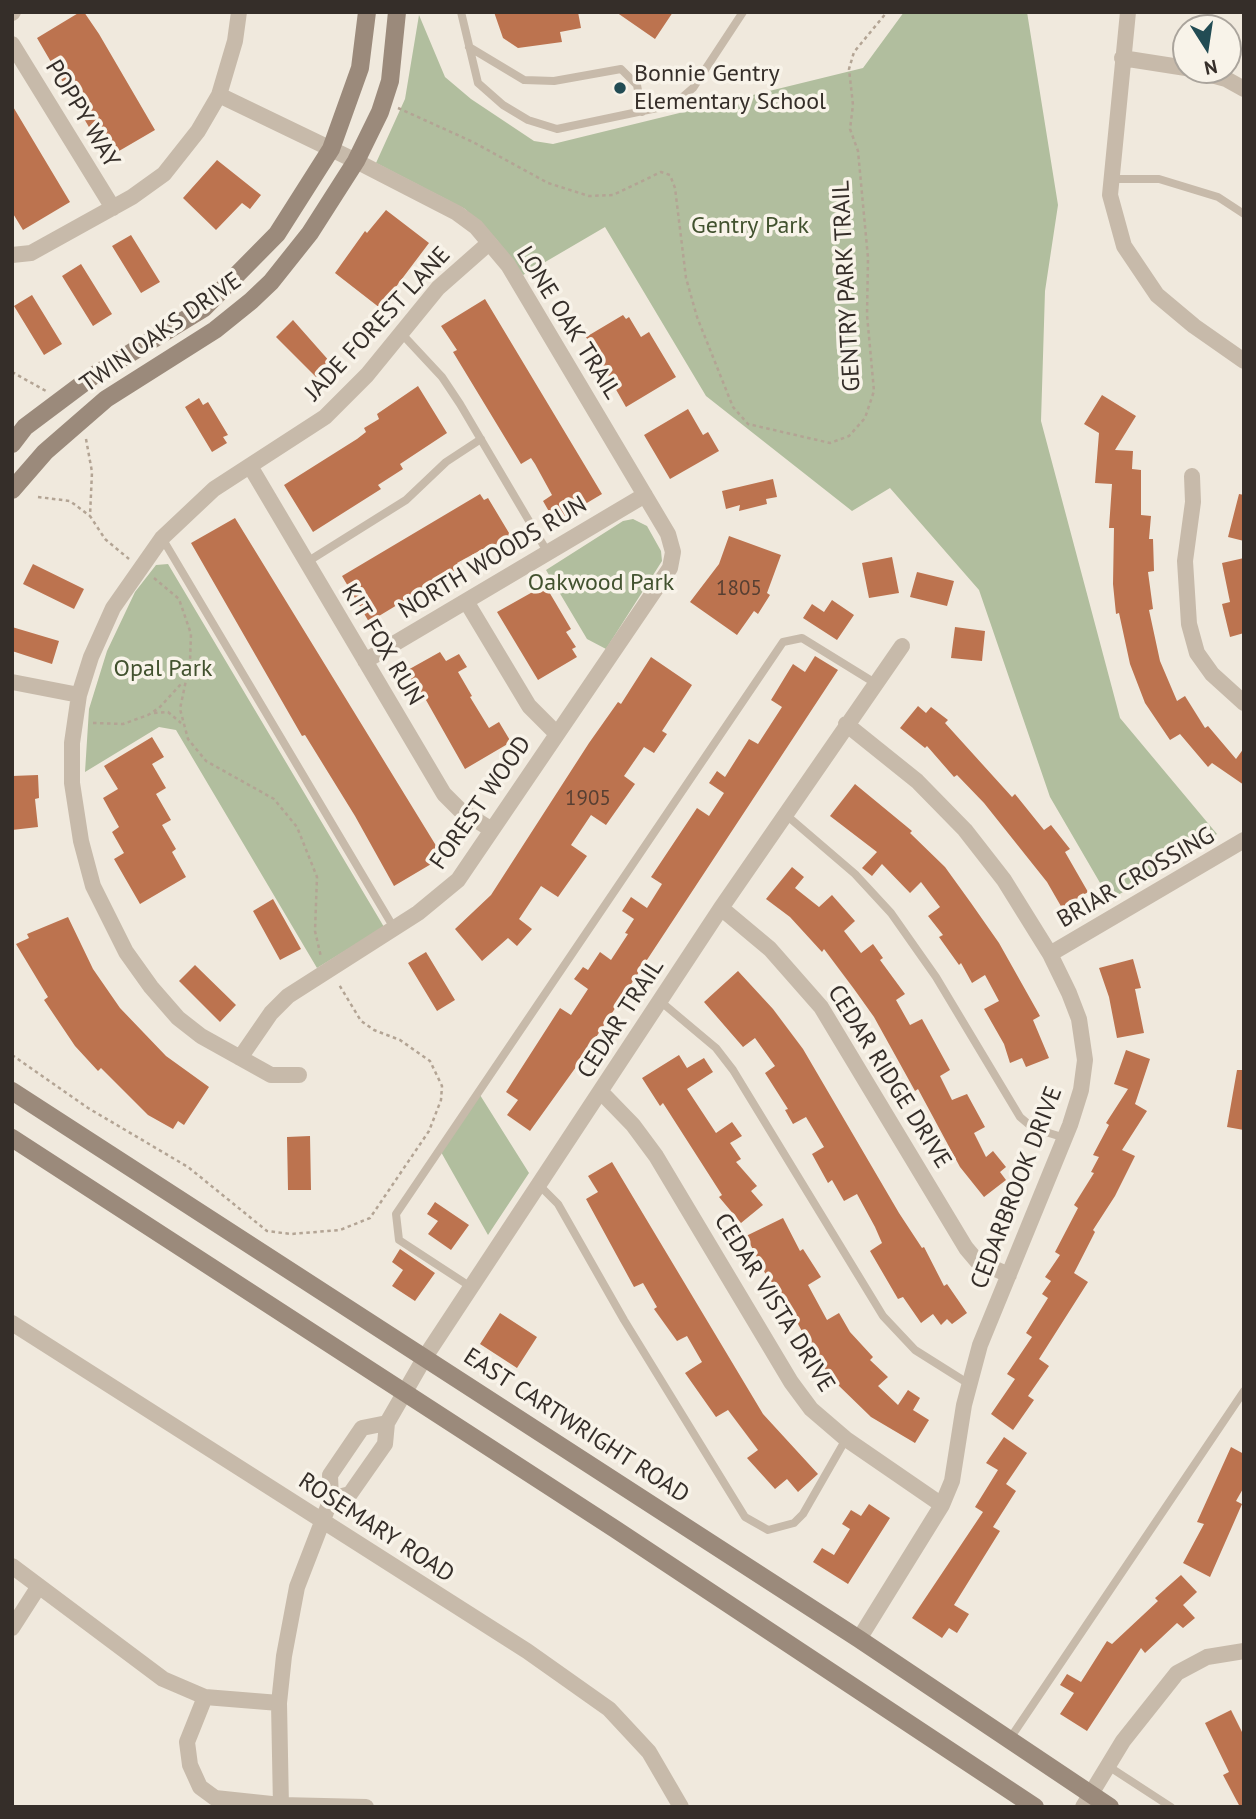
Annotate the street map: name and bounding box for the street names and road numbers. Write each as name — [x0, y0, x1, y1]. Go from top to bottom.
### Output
street label: POPPY WAY — [39, 55, 125, 173]
street label: GENTRY PARK TRAIL — [827, 180, 867, 392]
street label: JADE FOREST LANE — [299, 241, 457, 407]
street label: LONE OAK TRAIL — [510, 242, 626, 404]
street label: TWIN OAKS DRIVE — [75, 267, 247, 399]
street label: NORTH WOODS RUN — [394, 490, 592, 626]
street label: KIT FOX RUN — [335, 579, 429, 711]
street label: FOREST WOOD — [424, 731, 538, 875]
street label: BRIAR CROSSING — [1052, 821, 1220, 935]
street label: CEDAR TRAIL — [572, 954, 670, 1084]
street label: CEDAR RIDGE DRIVE — [821, 980, 957, 1174]
street label: CEDARBROOK DRIVE — [965, 1083, 1069, 1293]
street label: CEDAR VISTA DRIVE — [707, 1208, 841, 1398]
street label: EAST CARTWRIGHT ROAD — [458, 1342, 694, 1510]
street label: ROSEMARY ROAD — [293, 1467, 459, 1589]

